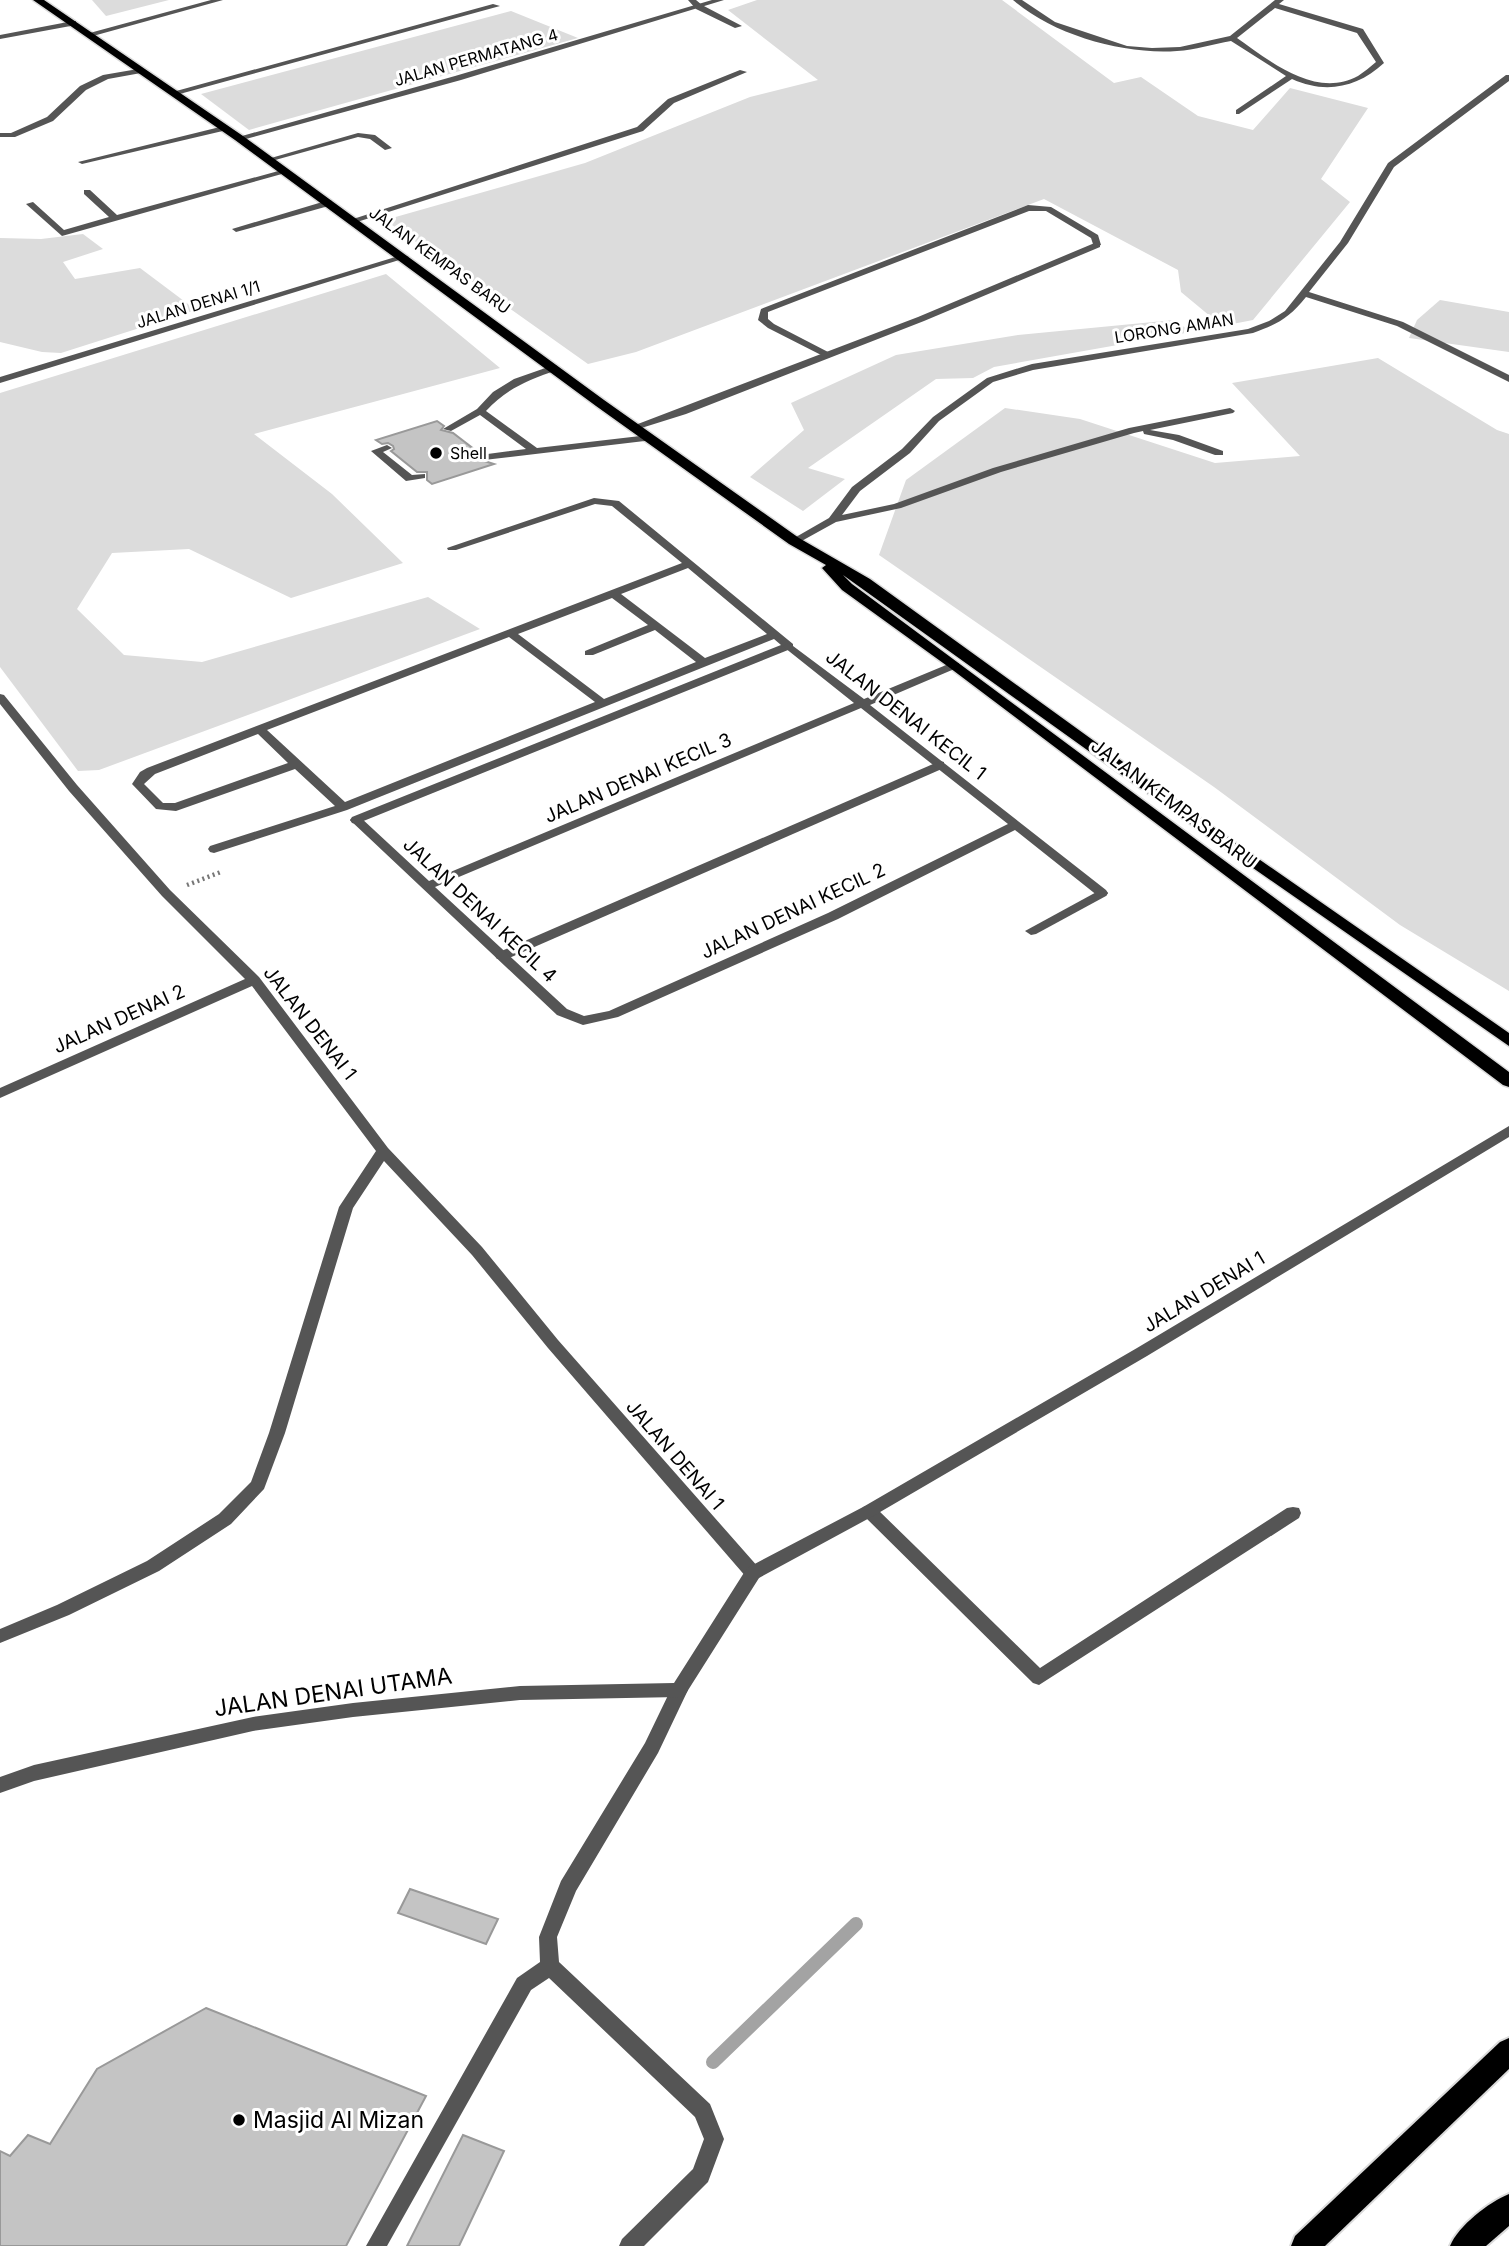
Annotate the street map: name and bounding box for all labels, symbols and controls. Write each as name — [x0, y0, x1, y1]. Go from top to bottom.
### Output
street label: JALAN PERMATANG 4 — [392, 24, 560, 90]
street label: JALAN KEMPAS BARU — [365, 202, 515, 318]
street label: JALAN DENAI 1/1 — [134, 276, 262, 332]
street label: LORONG AMAN — [1113, 309, 1235, 347]
place label: Shell — [450, 443, 487, 463]
marker: Shell — [428, 445, 444, 461]
street label: JALAN DENAI KECIL 1 — [821, 645, 991, 785]
street label: JALAN DENAI KECIL 3 — [541, 728, 735, 828]
street label: JALAN KEMPAS BARU — [1087, 734, 1261, 874]
street label: JALAN DENAI KECIL 4 — [398, 833, 562, 987]
street label: JALAN DENAI KECIL 2 — [697, 858, 889, 964]
street label: JALAN DENAI 1 — [259, 962, 361, 1084]
street label: JALAN DENAI 2 — [50, 980, 188, 1058]
street label: JALAN DENAI 1 — [1139, 1247, 1269, 1337]
street label: JALAN DENAI 1 — [621, 1395, 729, 1515]
street label: JALAN DENAI UTAMA — [212, 1661, 454, 1723]
place label: Masjid Al Mizan — [253, 2106, 424, 2134]
marker: Masjid Al Mizan — [231, 2112, 247, 2128]

